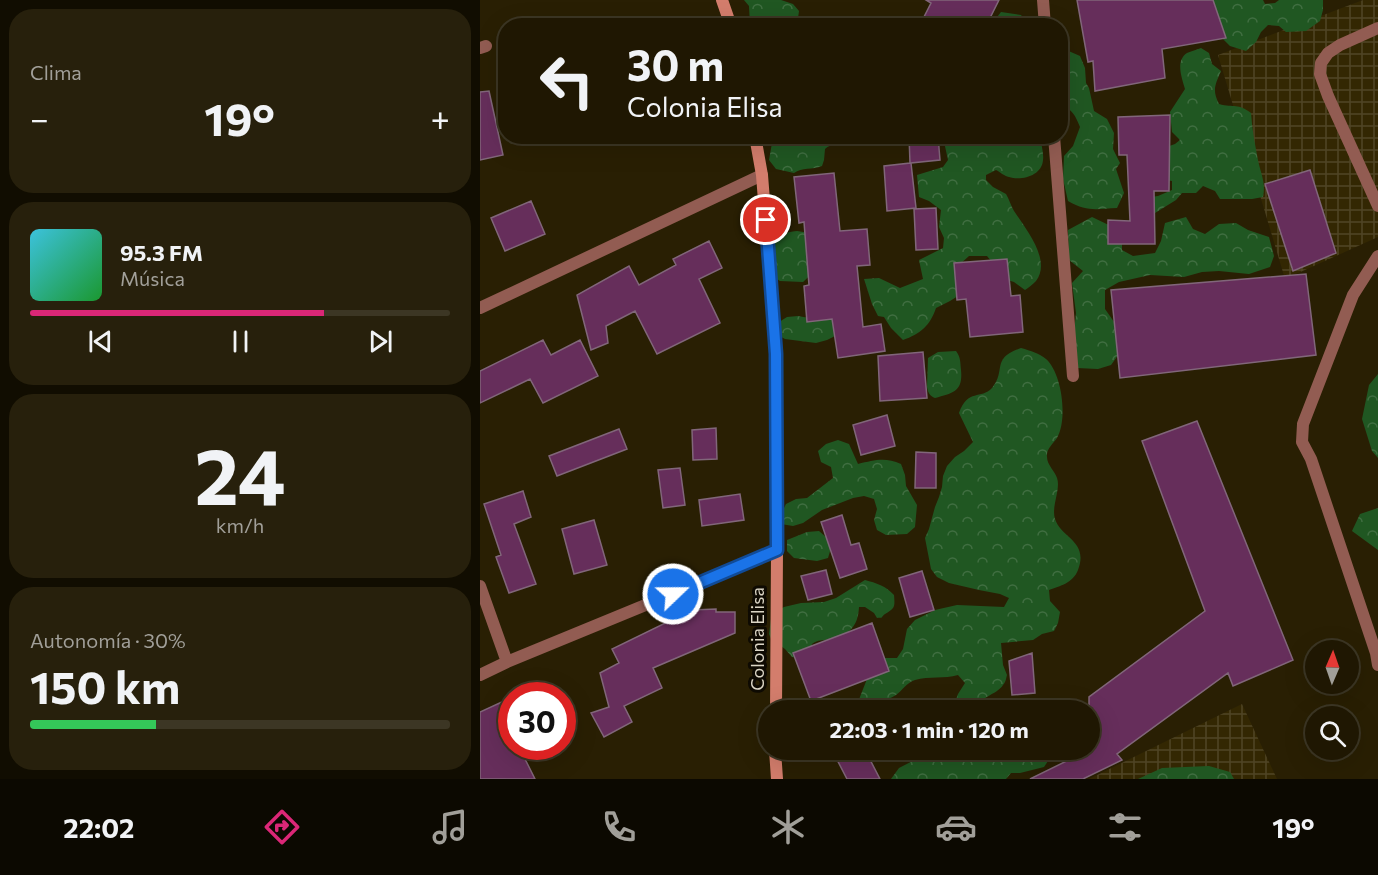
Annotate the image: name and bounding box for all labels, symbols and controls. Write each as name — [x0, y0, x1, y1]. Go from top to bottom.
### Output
text: 30 m — [627, 38, 724, 90]
icon: left — [528, 42, 606, 120]
text: Clima — [30, 60, 82, 84]
text: 19° — [204, 90, 275, 145]
text: Colonia Elisa — [627, 90, 783, 123]
text: − — [30, 97, 49, 138]
text: + — [431, 97, 450, 138]
pin — [740, 194, 791, 245]
icon: arrive — [749, 203, 782, 236]
text: 95.3 FM — [120, 239, 203, 266]
text: Música — [120, 266, 185, 290]
icon: previous — [84, 325, 117, 358]
icon: pause — [224, 325, 257, 358]
icon: next — [364, 325, 397, 358]
text: 24 — [194, 426, 286, 521]
text: km/h — [216, 513, 264, 537]
position arrow — [641, 562, 705, 626]
street label: Colonia Elisa — [746, 587, 768, 691]
text: Autonomía · 30% — [30, 628, 186, 652]
north arrow — [1305, 640, 1359, 694]
map controls — [1305, 640, 1359, 760]
text: 150 km — [30, 658, 180, 713]
speed limit sign: 30 — [498, 682, 576, 760]
button: search — [1305, 706, 1359, 760]
text: 22:03 · 1 min · 120 m — [829, 716, 1029, 743]
icon: directions — [261, 806, 303, 848]
icon: music — [429, 806, 471, 848]
icon: phone — [598, 806, 640, 848]
icon: climate — [767, 806, 809, 848]
icon: car — [935, 806, 977, 848]
icon: filters — [1104, 806, 1146, 848]
text: 22:02 — [63, 811, 134, 844]
text: 19° — [1272, 811, 1315, 844]

